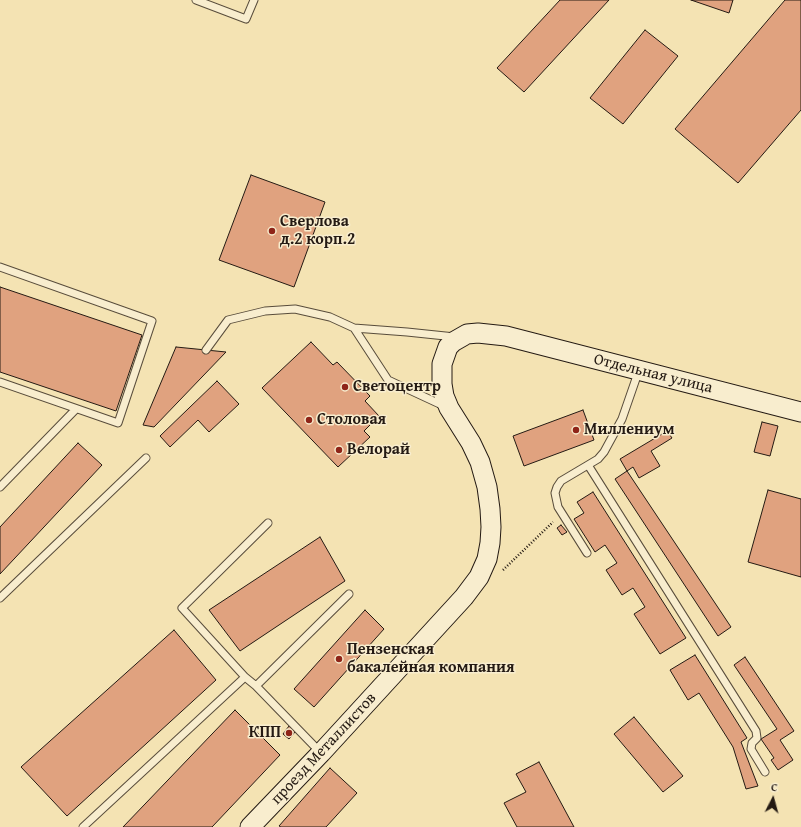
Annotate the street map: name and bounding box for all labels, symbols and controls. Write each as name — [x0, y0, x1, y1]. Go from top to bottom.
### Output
place label: Сверлова д.2 корп.2 — [280, 212, 355, 250]
marker: Сверлова д.2 корп.2 — [267, 226, 277, 236]
street label: Отдельная улица — [592, 350, 714, 398]
place label: Светоцентр — [353, 377, 441, 397]
marker: Светоцентр — [340, 382, 350, 392]
place label: Столовая — [317, 410, 386, 430]
marker: Столовая — [304, 415, 314, 425]
place label: Миллениум — [584, 420, 674, 440]
marker: Миллениум — [571, 425, 581, 435]
place label: Велорай — [347, 440, 410, 460]
marker: Велорай — [334, 445, 344, 455]
place label: Пензенская бакалейная компания — [347, 640, 515, 678]
marker: Пензенская бакалейная компания — [334, 654, 344, 664]
street label: проезд Металлистов — [267, 689, 381, 809]
place label: КПП — [249, 723, 281, 743]
marker: КПП — [284, 728, 294, 738]
north arrow — [753, 779, 793, 819]
text: С — [770, 779, 778, 795]

